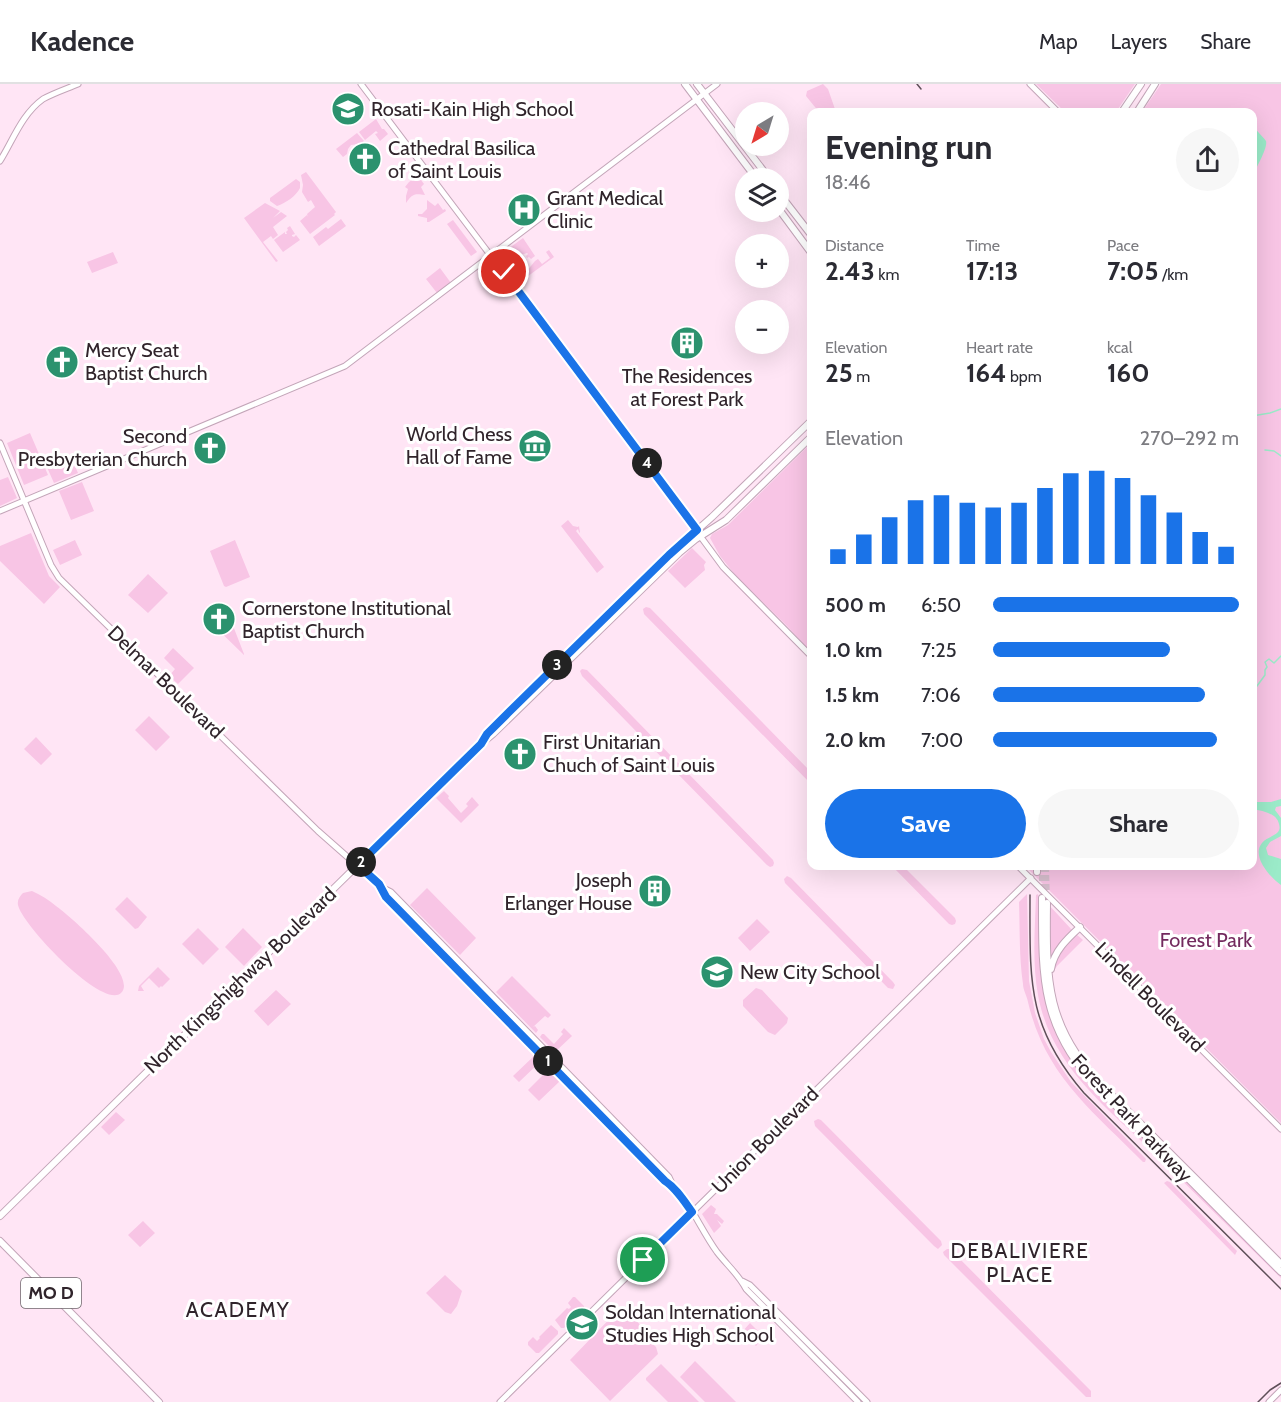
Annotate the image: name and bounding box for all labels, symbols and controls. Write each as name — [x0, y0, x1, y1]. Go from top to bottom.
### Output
text: Kadence — [30, 24, 134, 58]
text: Map — [1039, 29, 1078, 54]
text: Layers — [1111, 29, 1167, 54]
text: Share — [1200, 29, 1251, 54]
school or university icon: Rosati-Kain High School — [330, 91, 366, 127]
place label: Rosati-Kain High School — [371, 97, 574, 121]
north arrow — [735, 102, 789, 156]
map controls — [735, 102, 789, 354]
text: Evening run — [825, 127, 992, 167]
button: share — [1176, 128, 1239, 191]
place label: Cathedral Basilica of Saint Louis — [388, 136, 536, 183]
church icon: Cathedral Basilica of Saint Louis — [347, 141, 383, 177]
button: layers — [735, 168, 789, 222]
text: 18:46 — [825, 170, 871, 194]
place label: Grant Medical Clinic — [547, 186, 664, 233]
hospital icon: Grant Medical Clinic — [506, 192, 542, 228]
button: + — [735, 234, 789, 288]
text: Distance — [825, 236, 884, 255]
text: Time — [966, 236, 1000, 255]
text: Pace — [1107, 236, 1139, 255]
pin — [478, 246, 529, 297]
icon: check — [487, 255, 520, 288]
text: 2.43 — [825, 255, 875, 287]
text: 17:13 — [966, 255, 1018, 287]
text: 7:05 — [1107, 255, 1158, 287]
text: km — [875, 265, 900, 284]
text: /km — [1158, 265, 1188, 284]
button: − — [735, 300, 789, 354]
building icon: The Residences at Forest Park — [669, 325, 705, 361]
place label: Mercy Seat Baptist Church — [85, 338, 208, 385]
text: Elevation — [825, 338, 888, 357]
text: Heart rate — [966, 338, 1033, 357]
text: kcal — [1107, 338, 1133, 357]
church icon: Mercy Seat Baptist Church — [44, 344, 80, 380]
text: 25 — [825, 357, 853, 389]
text: 164 — [966, 357, 1006, 389]
text: 160 — [1107, 357, 1150, 389]
place label: The Residences at Forest Park — [622, 364, 752, 411]
text: m — [853, 367, 870, 386]
text: bpm — [1006, 367, 1042, 386]
place label: World Chess Hall of Fame — [406, 422, 512, 469]
place label: Second Presbyterian Church — [18, 424, 187, 471]
text: Elevation — [825, 426, 903, 450]
text: 270–292 m — [1140, 426, 1239, 450]
museum icon: World Chess Hall of Fame — [517, 428, 553, 464]
church icon: Second Presbyterian Church — [192, 430, 228, 466]
pin: 4 — [632, 448, 662, 478]
text: 4 — [642, 453, 652, 472]
text: 500 m — [825, 593, 886, 617]
text: 6:50 — [921, 593, 961, 617]
place label: Cornerstone Institutional Baptist Church — [242, 596, 451, 643]
church icon: Cornerstone Institutional Baptist Church — [201, 601, 237, 637]
street label: Delmar Boulevard — [103, 621, 229, 743]
text: 1.0 km — [825, 638, 882, 662]
text: 7:25 — [921, 638, 957, 662]
pin: 3 — [542, 650, 572, 680]
text: 3 — [553, 655, 561, 674]
text: 1.5 km — [825, 683, 879, 707]
text: 7:06 — [921, 683, 961, 707]
text: 2.0 km — [825, 728, 886, 752]
text: 7:00 — [921, 728, 963, 752]
place label: First Unitarian Chuch of Saint Louis — [543, 730, 715, 777]
church icon: First Unitarian Chuch of Saint Louis — [502, 736, 538, 772]
button: Save — [825, 789, 1026, 858]
button: Share — [1038, 789, 1239, 858]
pin: 2 — [346, 847, 376, 877]
text: 2 — [357, 852, 365, 871]
place label: Joseph Erlanger House — [504, 868, 632, 915]
building icon: Joseph Erlanger House — [637, 873, 673, 909]
street label: North Kingshighway Boulevard — [139, 882, 341, 1078]
park label: Forest Park — [1160, 928, 1252, 952]
street label: Lindell Boulevard — [1090, 937, 1210, 1057]
school or university icon: New City School — [699, 954, 735, 990]
place label: New City School — [740, 960, 880, 984]
pin: 1 — [533, 1046, 563, 1076]
street label: Forest Park Parkway — [1066, 1049, 1198, 1187]
text: 1 — [545, 1051, 551, 1070]
street label: Union Boulevard — [707, 1082, 823, 1198]
pin — [617, 1234, 668, 1285]
district label: DEBALIVIERE PLACE — [951, 1238, 1089, 1287]
icon: arrive — [626, 1243, 659, 1276]
road number: MO D — [21, 1278, 81, 1308]
district label: ACADEMY — [186, 1297, 290, 1322]
place label: Soldan International Studies High School — [605, 1300, 776, 1347]
school or university icon: Soldan International Studies High School — [564, 1306, 600, 1342]

